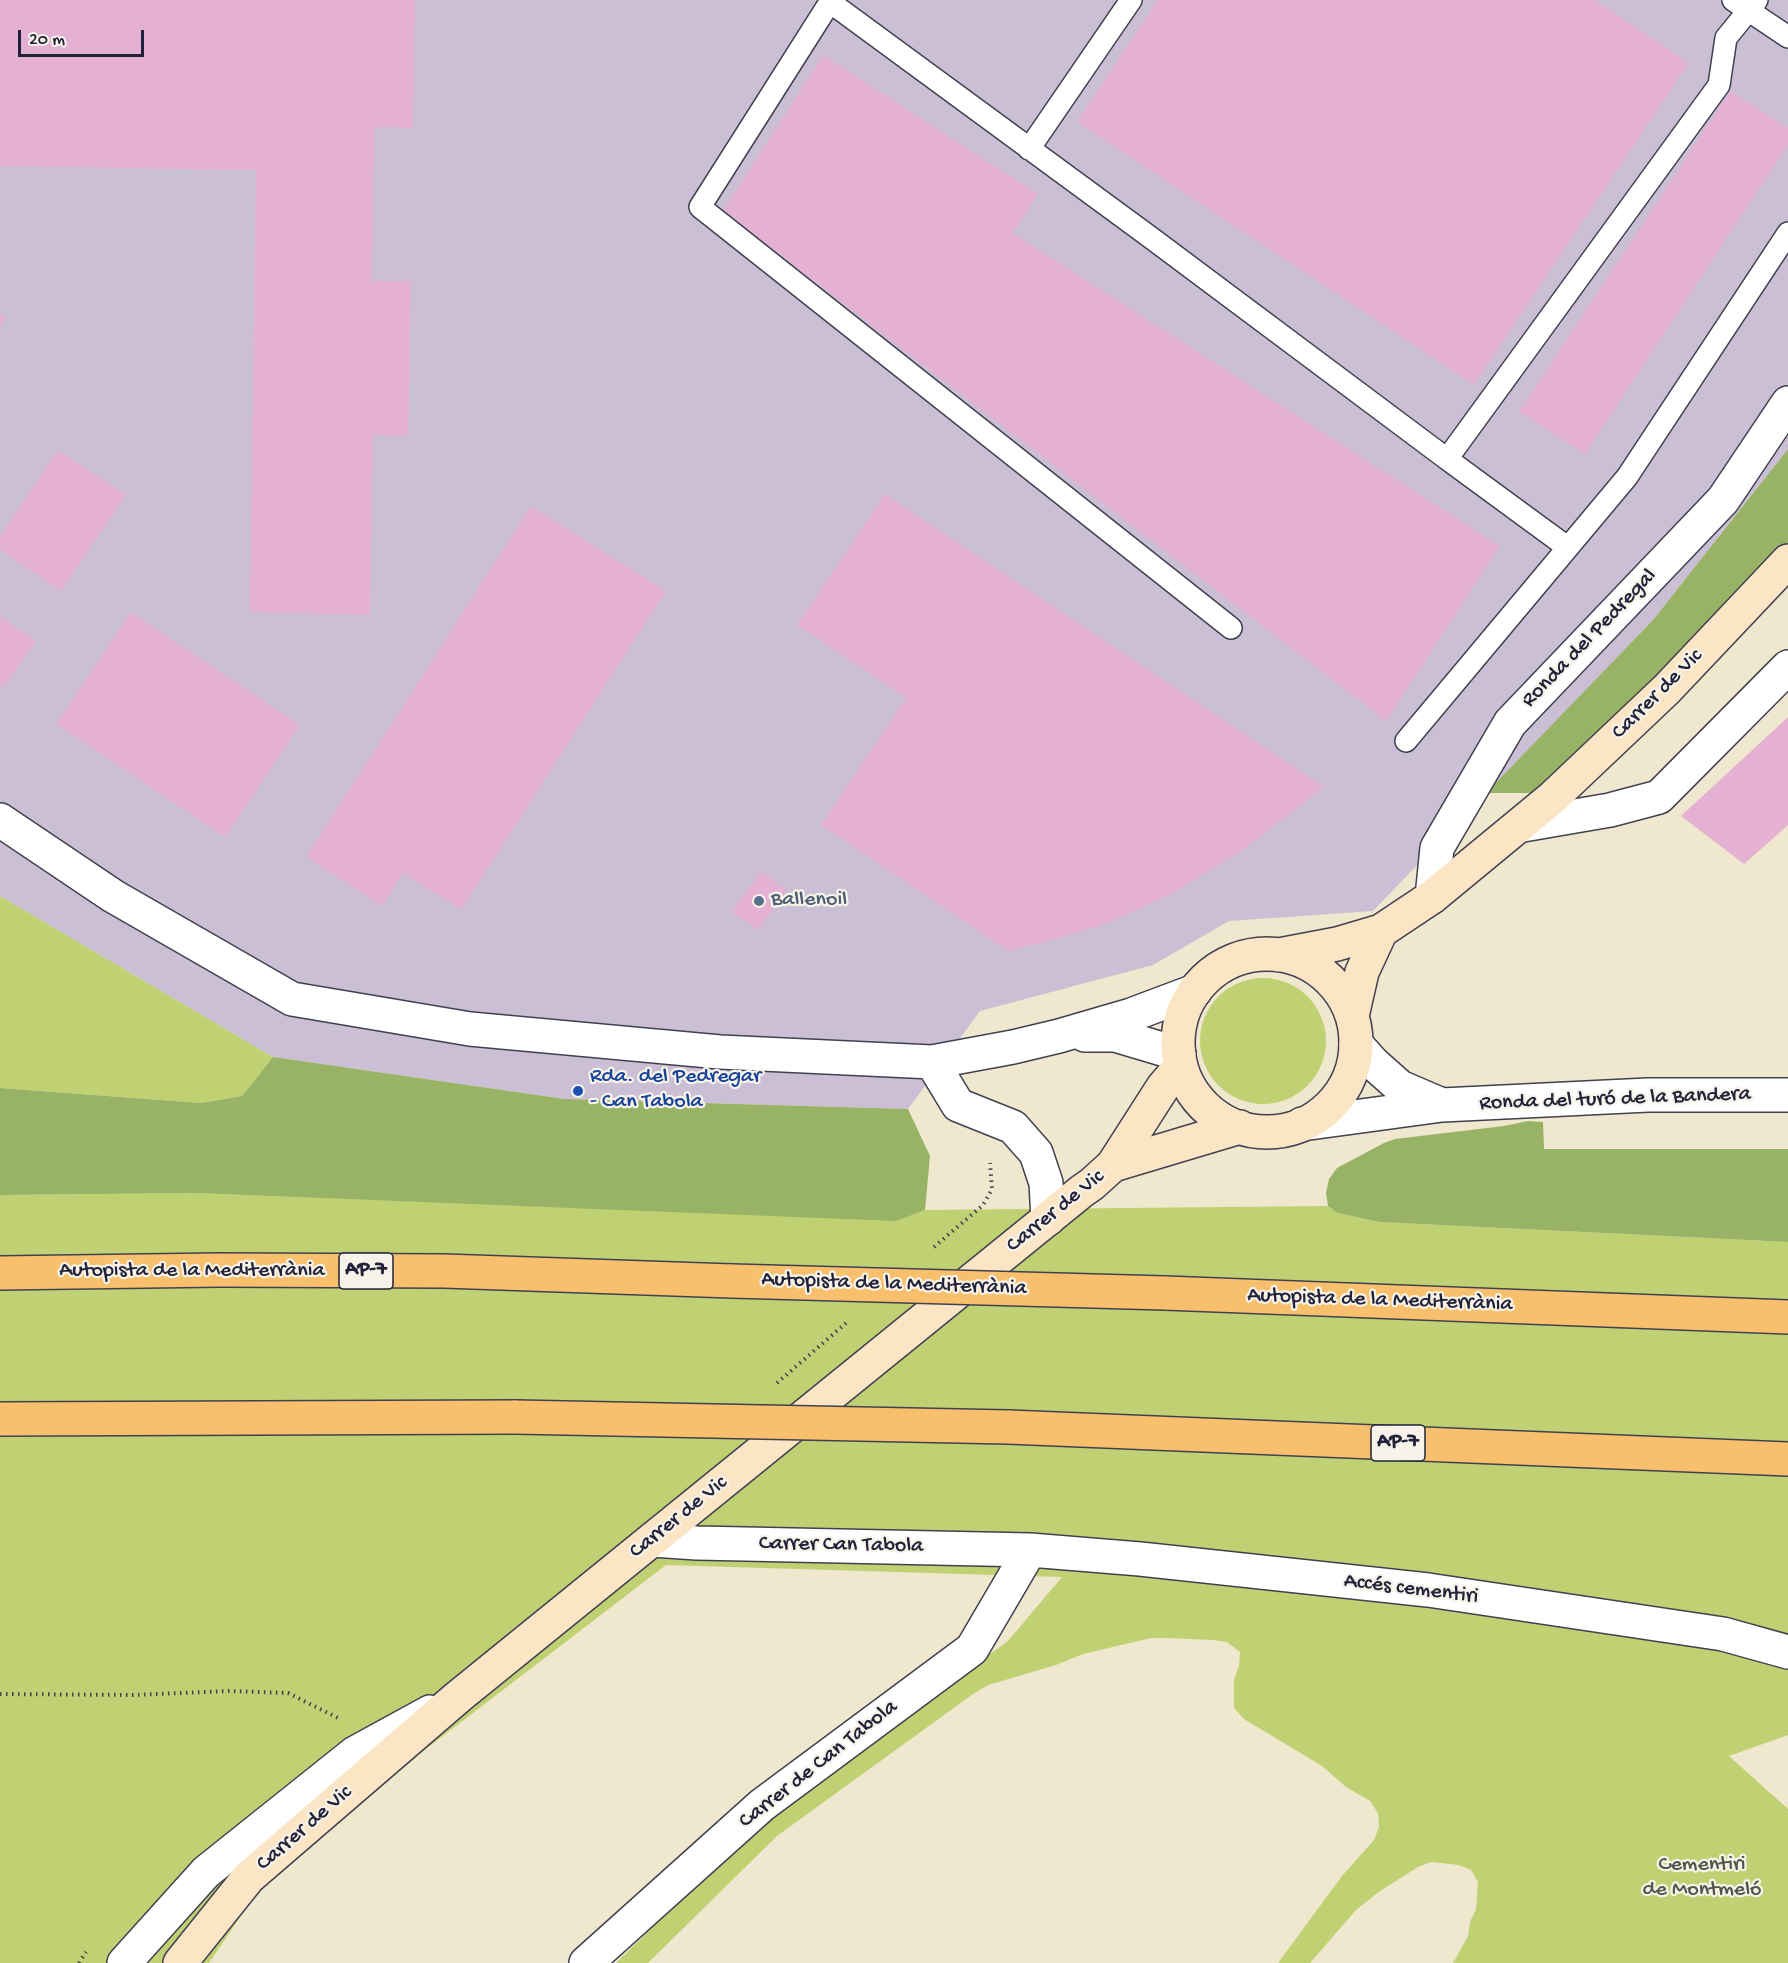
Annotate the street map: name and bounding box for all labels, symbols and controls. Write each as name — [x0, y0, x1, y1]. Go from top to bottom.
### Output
scale bar — [21, 18, 147, 56]
text: 20 m — [29, 30, 65, 51]
street label: Ronda del Pedregal — [1517, 564, 1663, 714]
street label: Carrer de Vic — [1607, 644, 1709, 746]
place label: Ballenoil — [771, 888, 847, 914]
marker: Ballenoil — [752, 894, 766, 908]
place label: Rda. del Pedregar - Can Tabola — [590, 1065, 761, 1116]
street label: Ronda del turó de la Bandera — [1479, 1082, 1751, 1118]
marker: Rda. del Pedregar - Can Tabola — [571, 1084, 585, 1098]
street label: Carrer de Vic — [1002, 1165, 1110, 1259]
road number: AP-7 — [339, 1253, 393, 1289]
street label: Autopista de la Mediterrània — [59, 1259, 325, 1285]
street label: Autopista de la Mediterrània — [761, 1267, 1027, 1303]
street label: Autopista de la Mediterrània — [1247, 1283, 1513, 1319]
road number: AP-7 — [1371, 1425, 1425, 1461]
street label: Carrer de Vic — [625, 1471, 733, 1565]
street label: Carrer Can Tabola — [758, 1531, 924, 1561]
street label: Accés cementiri — [1342, 1569, 1480, 1611]
street label: Carrer de Can Tabola — [734, 1695, 904, 1835]
street label: Carrer de Vic — [252, 1780, 358, 1878]
park label: Cementiri de Montmeló — [1643, 1853, 1761, 1904]

